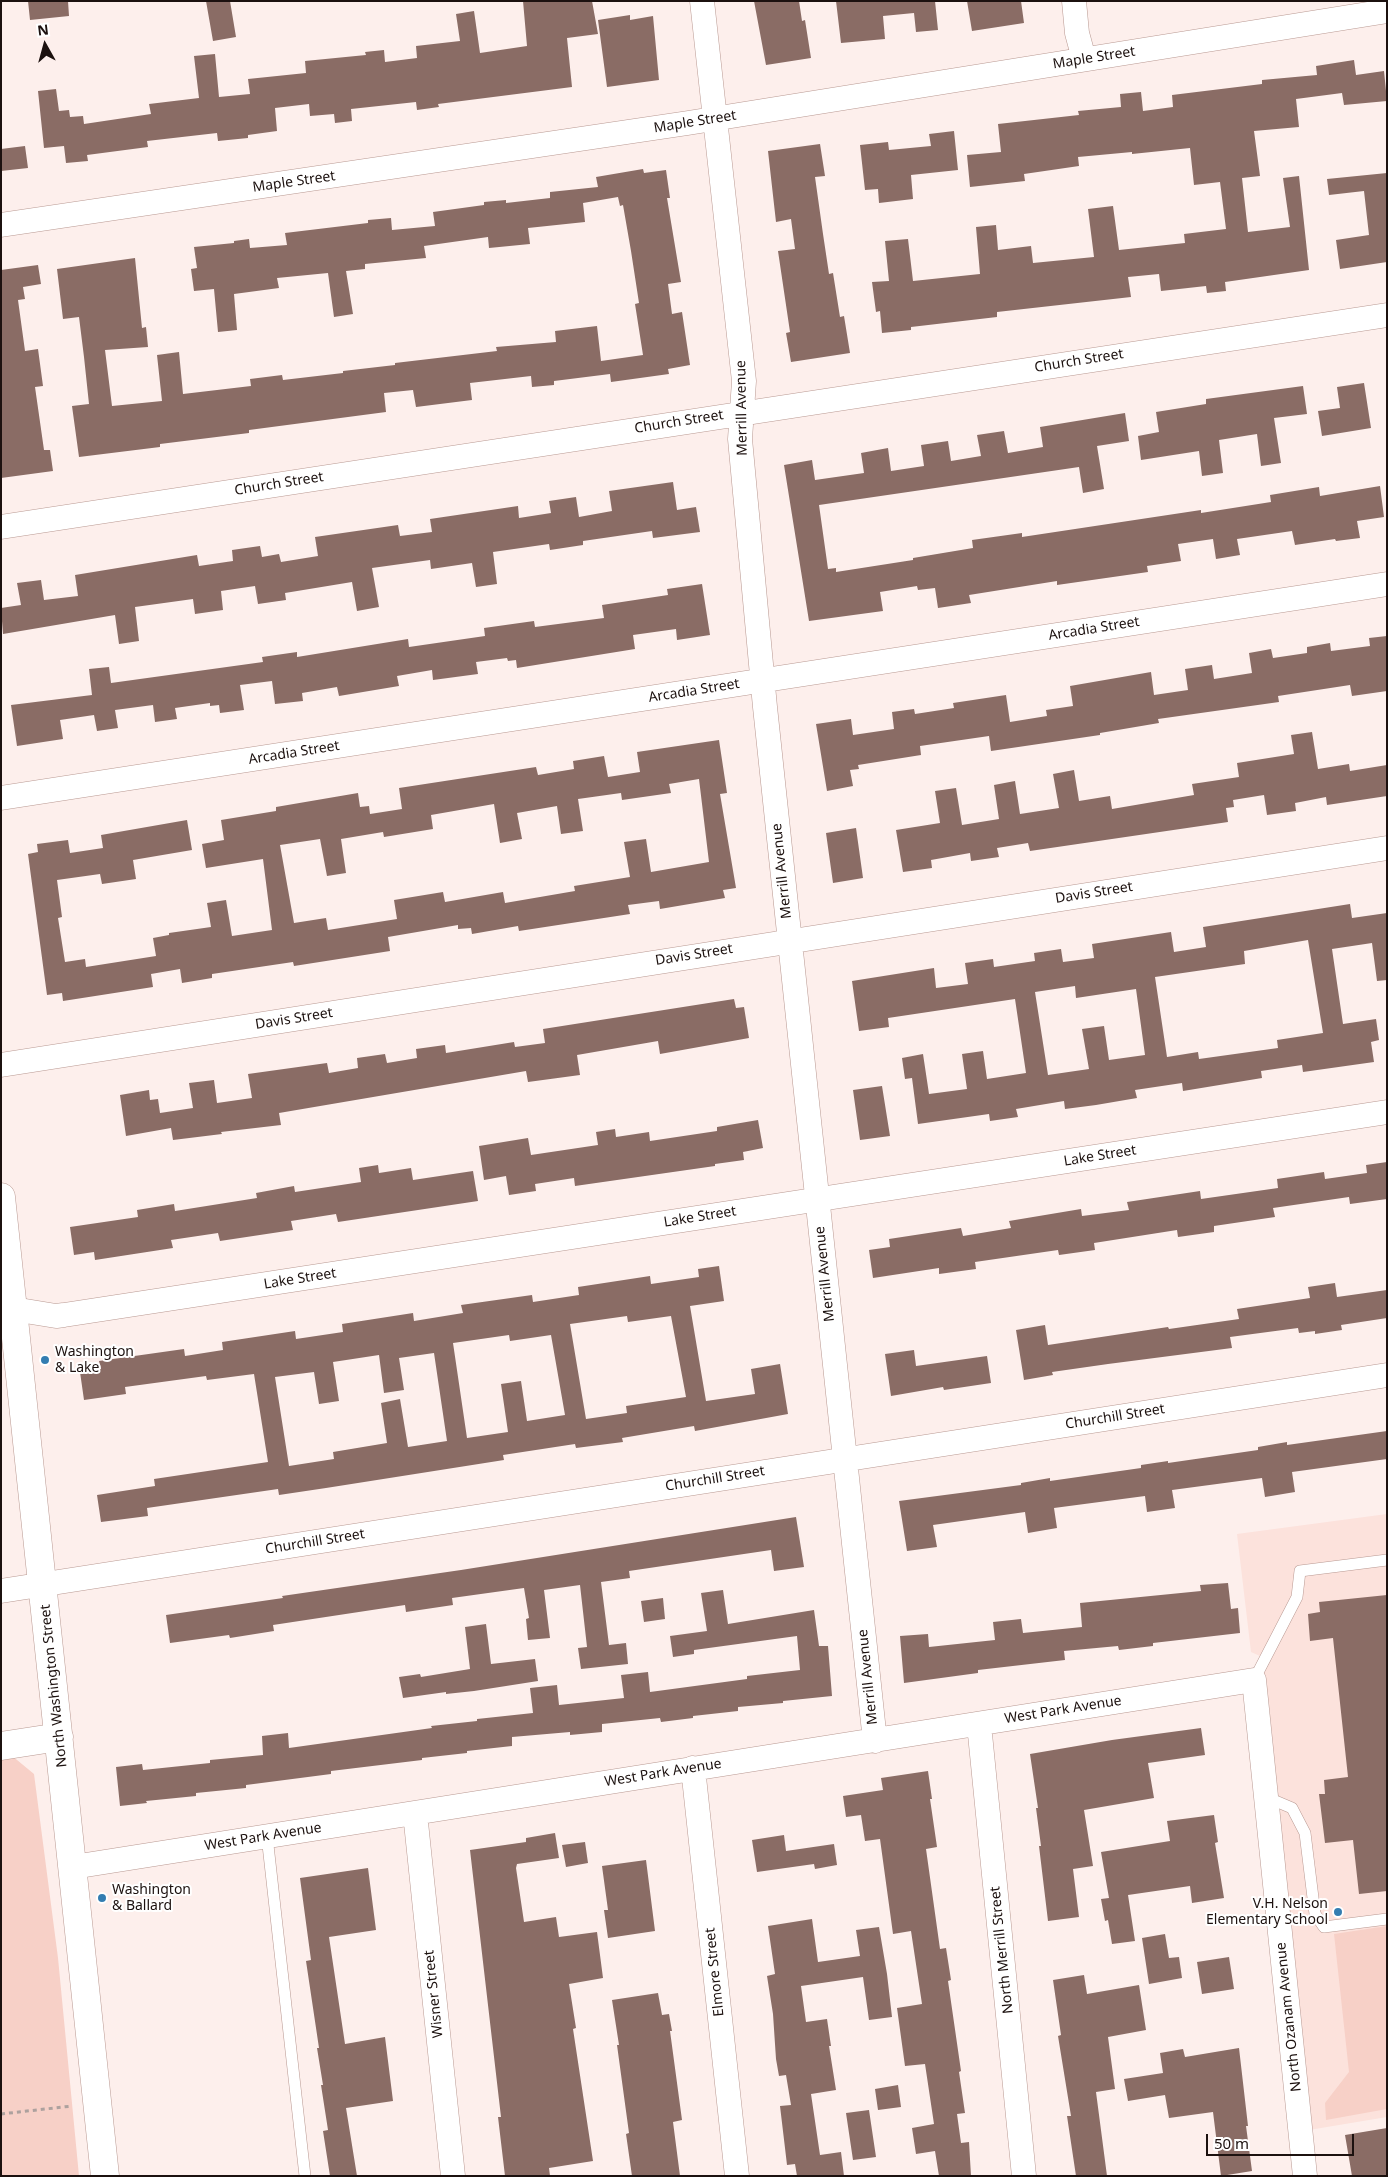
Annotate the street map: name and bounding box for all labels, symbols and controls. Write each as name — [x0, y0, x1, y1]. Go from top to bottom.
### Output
text: N — [36, 19, 50, 40]
north arrow — [20, 20, 70, 70]
street label: Maple Street — [1052, 43, 1136, 73]
street label: Maple Street — [653, 107, 737, 137]
street label: Maple Street — [252, 168, 336, 196]
street label: Church Street — [1033, 346, 1125, 376]
street label: Merrill Avenue — [733, 360, 751, 456]
street label: Church Street — [633, 407, 725, 437]
street label: Church Street — [233, 469, 325, 499]
street label: Arcadia Street — [1047, 614, 1141, 644]
street label: Arcadia Street — [647, 676, 741, 706]
street label: Arcadia Street — [247, 738, 341, 768]
street label: Merrill Avenue — [769, 822, 795, 920]
street label: Davis Street — [1054, 879, 1134, 907]
street label: Davis Street — [654, 941, 734, 969]
street label: Davis Street — [254, 1005, 334, 1033]
street label: Lake Street — [1062, 1142, 1138, 1170]
street label: Lake Street — [662, 1203, 738, 1231]
street label: Merrill Avenue — [812, 1225, 838, 1323]
street label: Lake Street — [262, 1265, 338, 1293]
place label: Washington & Lake — [55, 1344, 134, 1376]
marker: Washington & Lake — [39, 1354, 51, 1366]
street label: Churchill Street — [1064, 1401, 1166, 1433]
street label: Churchill Street — [664, 1463, 766, 1495]
street label: Churchill Street — [264, 1526, 366, 1558]
street label: North Washington Street — [37, 1604, 71, 1768]
street label: Merrill Avenue — [855, 1628, 881, 1726]
street label: West Park Avenue — [1003, 1692, 1123, 1728]
street label: West Park Avenue — [603, 1755, 723, 1791]
street label: West Park Avenue — [203, 1819, 323, 1855]
place label: Washington & Ballard — [112, 1882, 191, 1914]
street label: North Merrill Street — [987, 1885, 1017, 2015]
marker: Washington & Ballard — [96, 1892, 108, 1904]
place label: V.H. Nelson Elementary School — [1206, 1896, 1328, 1928]
marker: V.H. Nelson Elementary School — [1332, 1906, 1344, 1918]
street label: Elmore Street — [702, 1927, 728, 2017]
street label: North Ozanam Avenue — [1273, 1942, 1305, 2092]
street label: Wisner Street — [421, 1949, 447, 2039]
scale bar — [1208, 2124, 1356, 2156]
text: 50 m — [1214, 2133, 1249, 2153]

